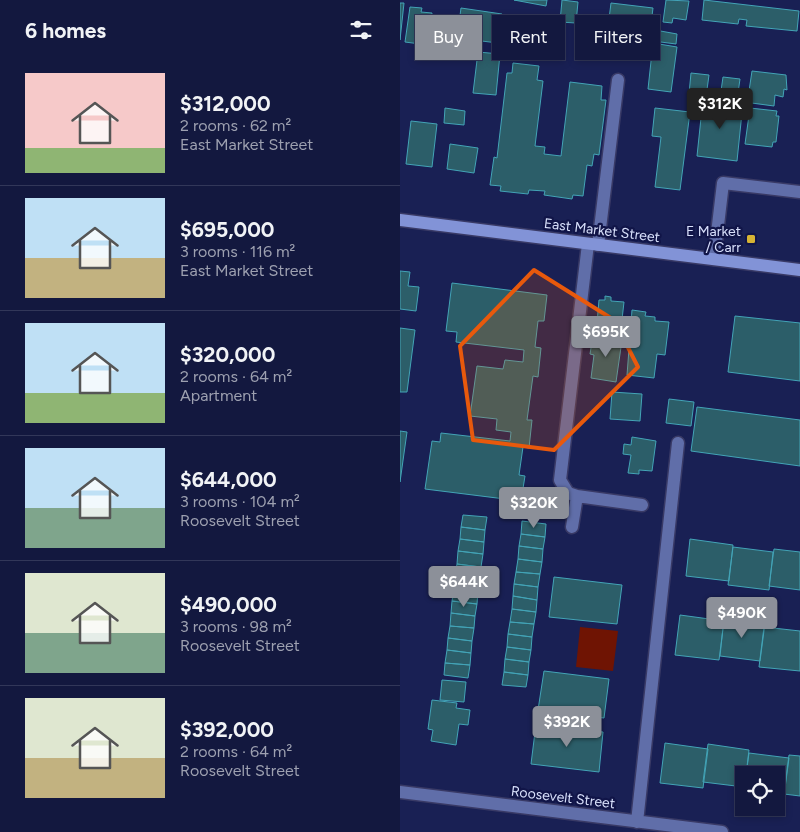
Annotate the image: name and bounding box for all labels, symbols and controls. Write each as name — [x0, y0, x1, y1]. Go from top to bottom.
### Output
chip: Buy — [415, 15, 482, 60]
chip: Rent — [492, 15, 565, 60]
chip: Filters — [575, 15, 660, 60]
icon: filters — [347, 16, 375, 44]
text: 6 homes — [25, 18, 106, 43]
pin: $312K — [685, 88, 755, 130]
text: $312,000 — [180, 91, 271, 116]
icon: home — [65, 93, 125, 153]
text: $312K — [698, 94, 742, 113]
text: 2 rooms · 62 m² — [180, 116, 291, 135]
text: East Market Street — [180, 135, 313, 154]
street label: East Market Street — [543, 215, 661, 246]
text: $695,000 — [180, 217, 274, 242]
icon: home — [65, 218, 125, 278]
place label: E Market / Carr — [686, 223, 741, 256]
marker: E Market / Carr — [745, 233, 757, 245]
text: 3 rooms · 116 m² — [180, 242, 295, 261]
text: East Market Street — [180, 261, 313, 280]
pin: $695K — [571, 316, 641, 358]
text: $695K — [582, 322, 630, 341]
text: $320,000 — [180, 342, 275, 367]
icon: home — [65, 343, 125, 403]
text: 2 rooms · 64 m² — [180, 367, 292, 386]
text: Apartment — [180, 386, 257, 405]
text: $644,000 — [180, 467, 277, 492]
icon: home — [65, 468, 125, 528]
pin: $320K — [499, 486, 569, 529]
text: 3 rooms · 104 m² — [180, 492, 300, 511]
text: $320K — [510, 493, 558, 512]
text: Roosevelt Street — [180, 511, 300, 530]
pin: $644K — [429, 566, 499, 608]
text: $644K — [439, 572, 489, 591]
text: $490,000 — [180, 592, 277, 617]
icon: home — [65, 593, 125, 653]
pin: $490K — [707, 596, 777, 639]
text: $490K — [717, 603, 767, 622]
text: 3 rooms · 98 m² — [180, 617, 292, 636]
text: Roosevelt Street — [180, 636, 300, 655]
pin: $392K — [532, 706, 602, 748]
text: $392K — [544, 712, 590, 731]
text: $392,000 — [180, 717, 274, 742]
icon: home — [65, 718, 125, 778]
text: 2 rooms · 64 m² — [180, 742, 292, 761]
text: Roosevelt Street — [180, 761, 300, 780]
map controls — [735, 766, 785, 816]
button: locate — [735, 766, 785, 816]
street label: Roosevelt Street — [510, 783, 616, 812]

